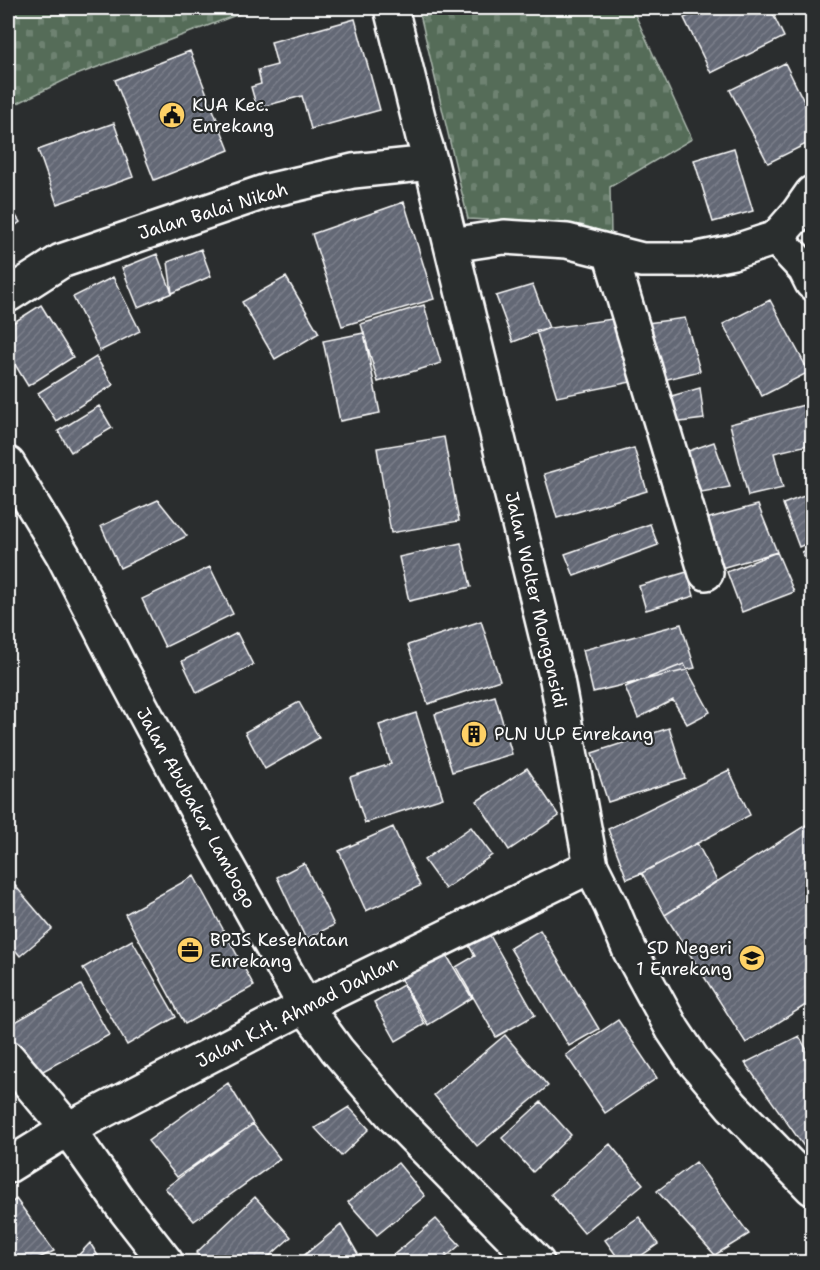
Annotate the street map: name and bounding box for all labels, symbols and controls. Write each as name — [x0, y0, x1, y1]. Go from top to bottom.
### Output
place label: KUA Kec. Enrekang — [192, 93, 274, 138]
public building icon: KUA Kec. Enrekang — [157, 100, 187, 130]
street label: Jalan Balai Nikah — [135, 177, 291, 245]
street label: Jalan Wolter Mongonsidi — [499, 489, 573, 711]
street label: Jalan Abubakar Lambogo — [131, 703, 261, 913]
building icon: PLN ULP Enrekang — [459, 719, 489, 749]
place label: PLN ULP Enrekang — [494, 722, 654, 746]
place label: BPJS Kesehatan Enrekang — [210, 928, 349, 973]
office icon: BPJS Kesehatan Enrekang — [175, 935, 205, 965]
place label: SD Negeri 1 Enrekang — [636, 936, 732, 981]
school or university icon: SD Negeri 1 Enrekang — [737, 943, 767, 973]
street label: Jalan K.H. Ahmad Dahlan — [192, 951, 402, 1073]

